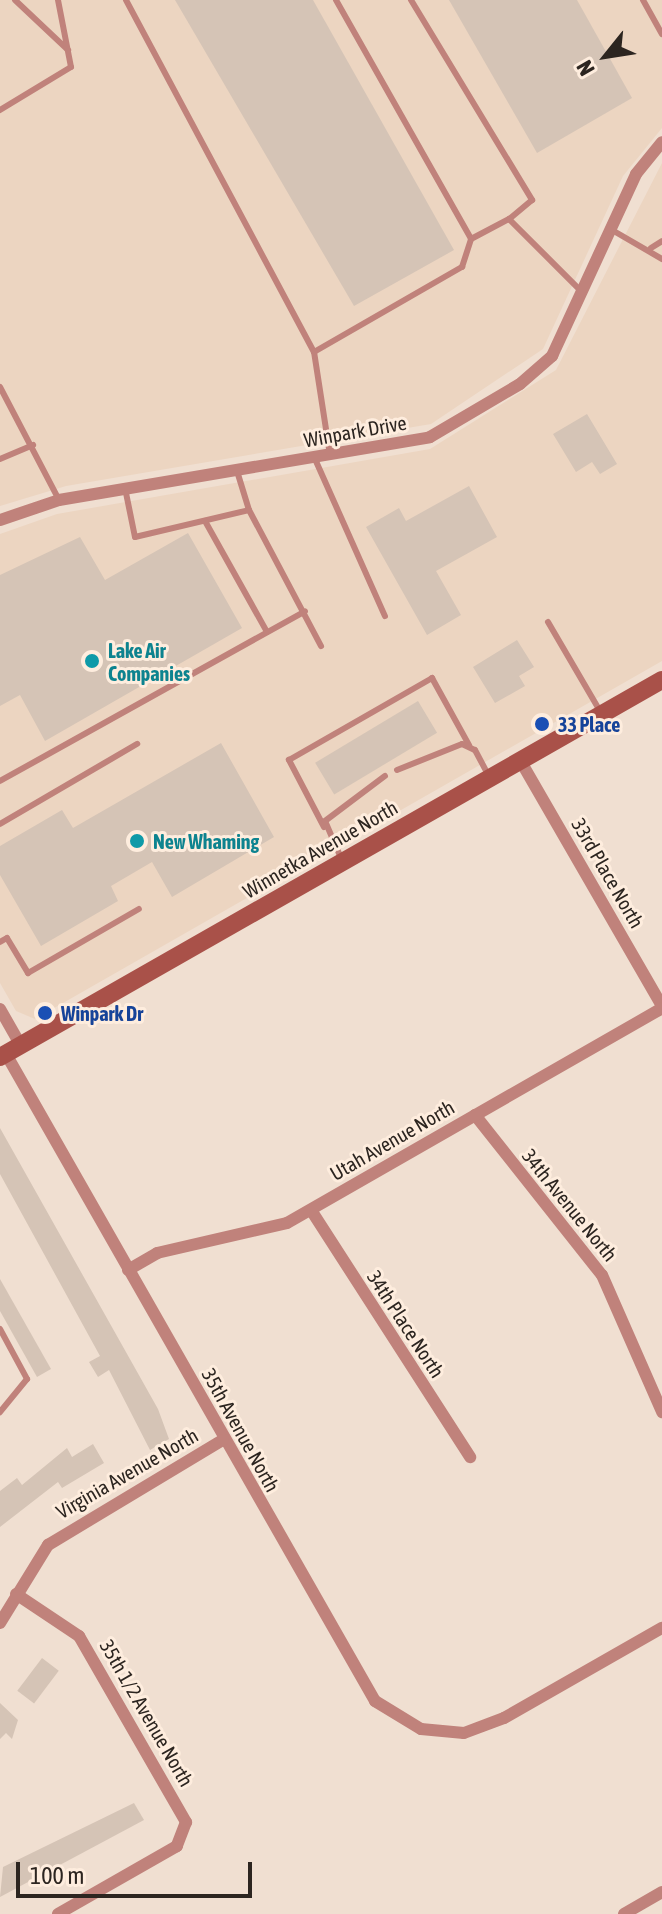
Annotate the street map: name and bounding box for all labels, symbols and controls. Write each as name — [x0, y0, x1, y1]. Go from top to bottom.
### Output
north arrow — [566, 16, 646, 96]
text: N — [571, 56, 600, 80]
street label: Winpark Drive — [302, 410, 408, 452]
place label: Lake Air Companies — [108, 638, 190, 685]
marker: Lake Air Companies — [83, 652, 101, 670]
place label: 33 Place — [558, 712, 620, 736]
marker: 33 Place — [533, 715, 551, 733]
street label: Winnetka Avenue North — [238, 795, 402, 903]
street label: 33rd Place North — [567, 814, 649, 932]
place label: New Whaming — [153, 829, 259, 853]
marker: New Whaming — [128, 832, 146, 850]
place label: Winpark Dr — [61, 1001, 143, 1025]
marker: Winpark Dr — [36, 1004, 54, 1022]
street label: Utah Avenue North — [325, 1095, 459, 1185]
street label: 34th Avenue North — [517, 1144, 623, 1266]
street label: 34th Place North — [362, 1266, 450, 1382]
street label: 35th Avenue North — [197, 1364, 285, 1496]
street label: Virginia Avenue North — [52, 1423, 202, 1523]
street label: 35th 1/2 Avenue North — [95, 1635, 199, 1791]
scale bar — [20, 1846, 256, 1896]
text: 100 m — [30, 1862, 84, 1889]

